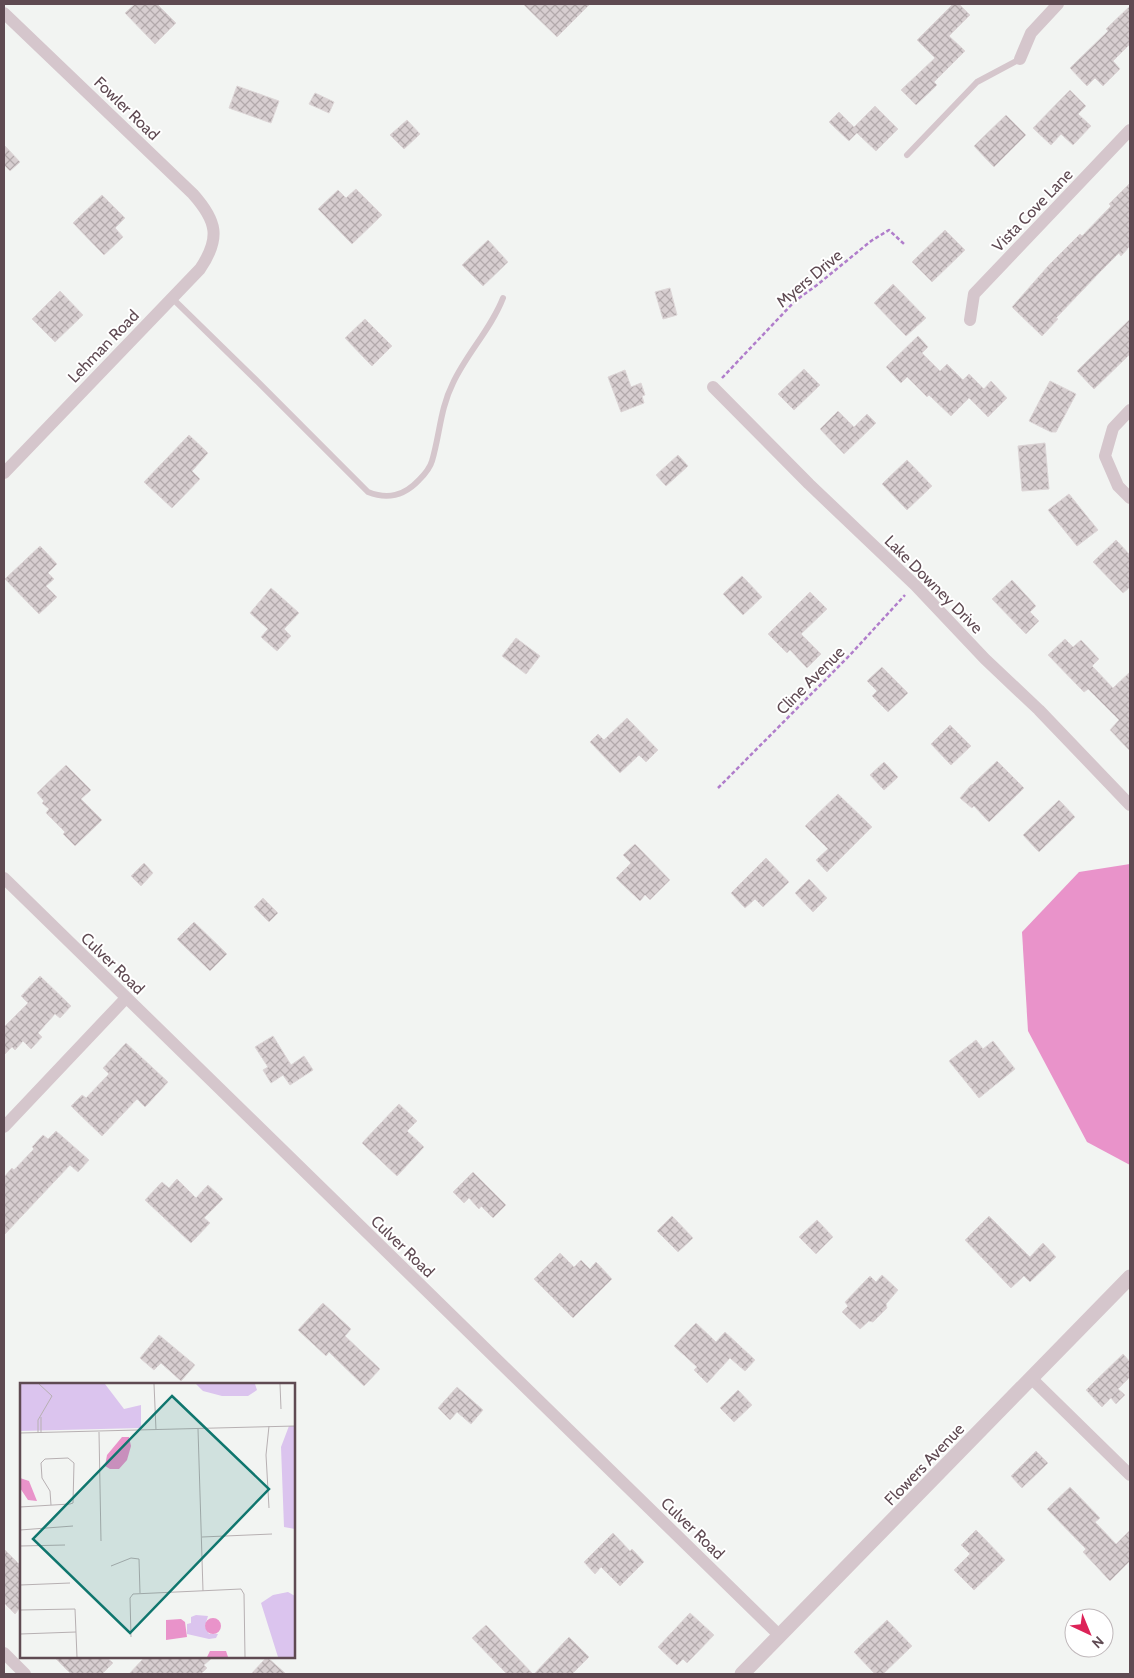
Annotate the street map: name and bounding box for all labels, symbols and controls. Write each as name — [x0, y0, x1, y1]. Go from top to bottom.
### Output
street label: Fowler Road — [90, 73, 163, 144]
street label: Vista Cove Lane — [988, 165, 1077, 256]
street label: Myers Drive — [773, 245, 846, 311]
street label: Lehman Road — [64, 306, 143, 387]
street label: Lake Downey Drive — [881, 531, 987, 637]
street label: Cline Avenue — [772, 642, 848, 718]
street label: Culver Road — [77, 928, 148, 998]
street label: Culver Road — [367, 1211, 438, 1281]
inset map — [20, 1383, 295, 1658]
street label: Flowers Avenue — [881, 1419, 968, 1509]
street label: Culver Road — [657, 1493, 728, 1563]
north arrow — [1064, 1608, 1114, 1658]
text: N — [1088, 1632, 1108, 1652]

